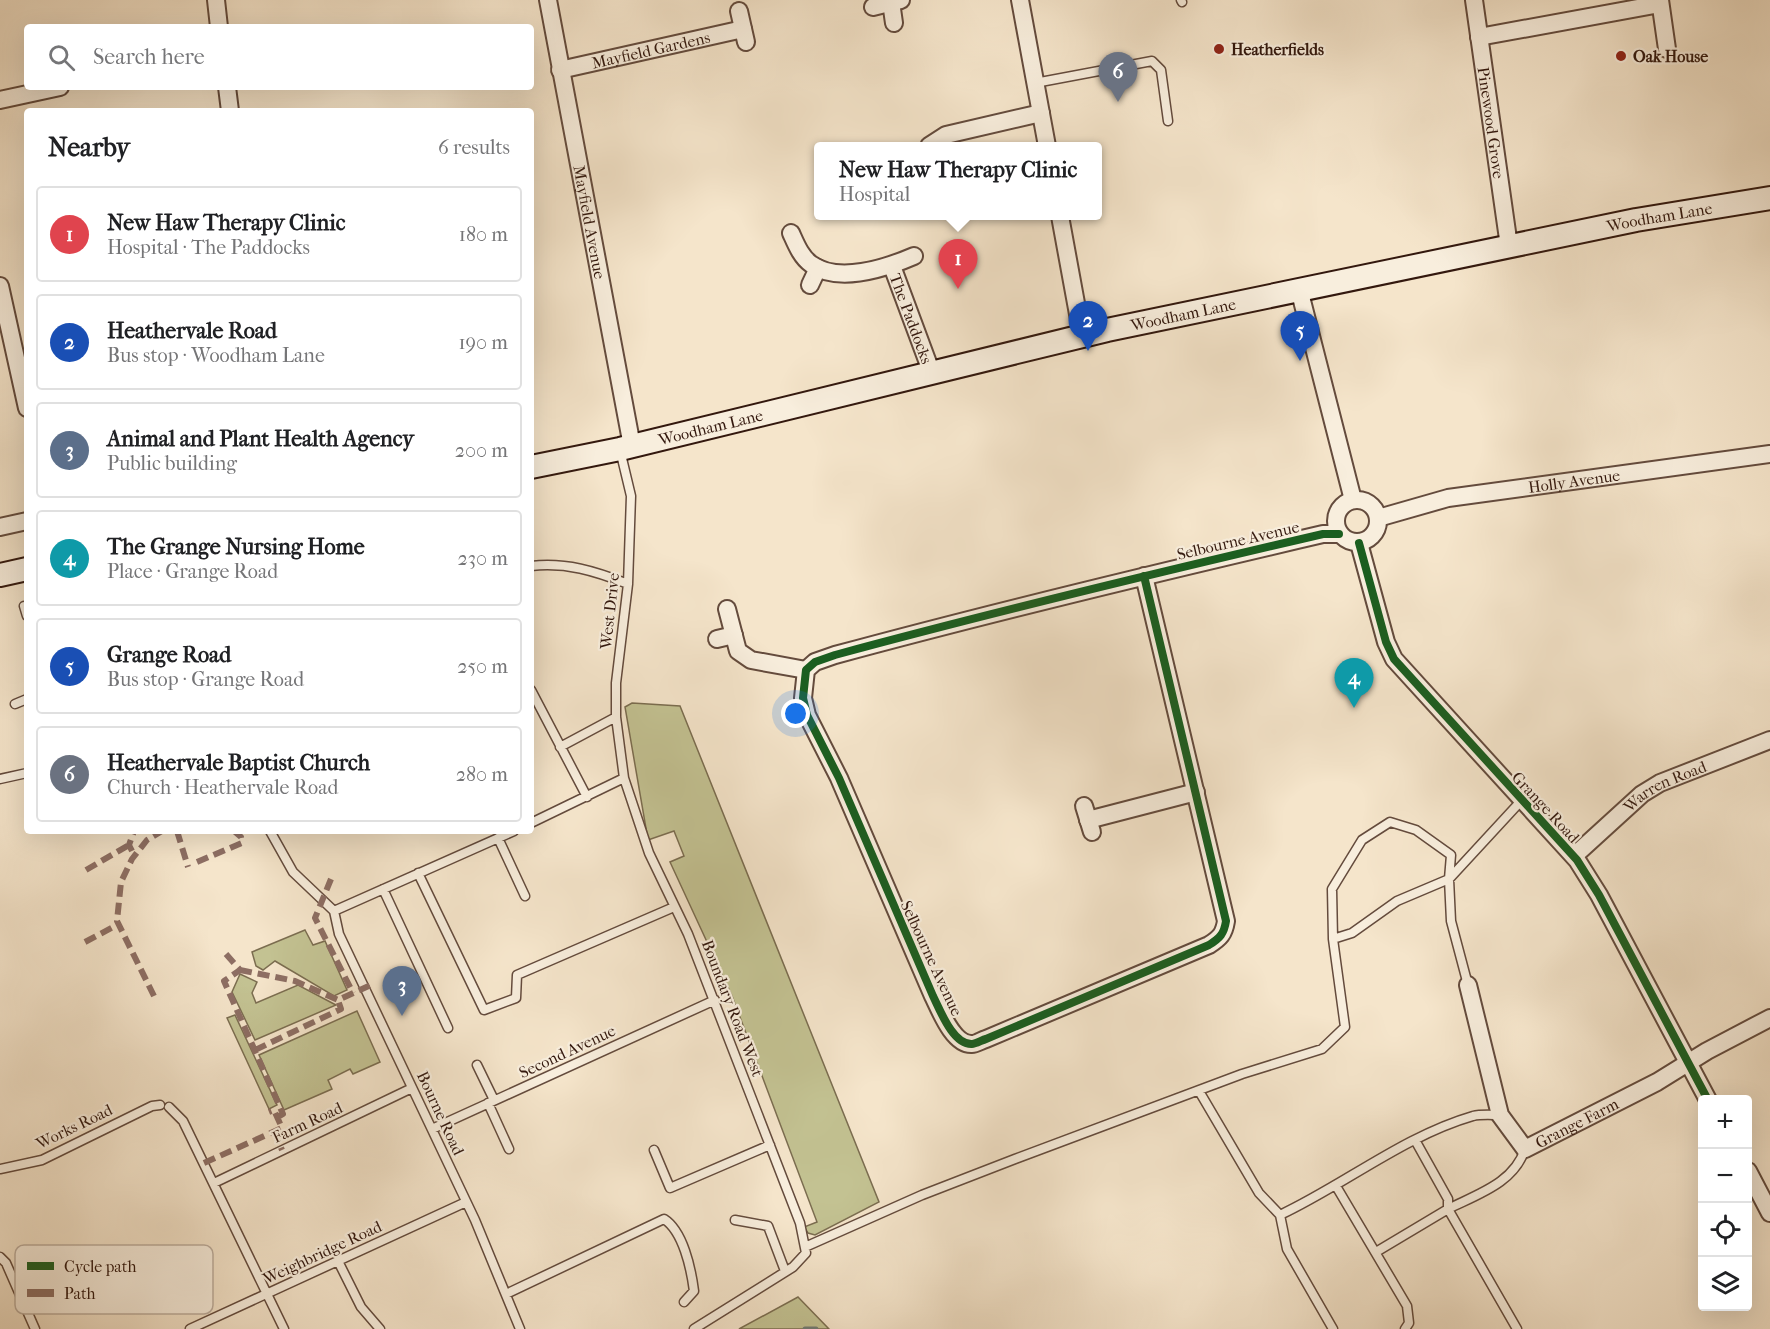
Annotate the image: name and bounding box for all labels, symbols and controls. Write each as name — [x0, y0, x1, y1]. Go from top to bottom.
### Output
search box — [24, 24, 534, 90]
street label: Mayfield Gardens — [590, 28, 712, 73]
place label: Heatherfields — [1231, 40, 1324, 59]
icon: search — [45, 41, 78, 74]
marker: Heatherfields — [1212, 42, 1226, 56]
text: Search here — [93, 44, 205, 70]
place label: Oak House — [1633, 47, 1708, 66]
marker: Oak House — [1614, 49, 1628, 63]
pin: 6 — [1098, 52, 1138, 102]
street label: Pinewood Grove — [1474, 66, 1508, 180]
text: Nearby — [48, 132, 130, 163]
text: 6 results — [438, 136, 510, 159]
popup — [814, 142, 1102, 220]
text: New Haw Therapy Clinic — [839, 157, 1077, 183]
street label: Mayfield Avenue — [569, 164, 609, 281]
text: Hospital — [839, 183, 910, 206]
street label: Woodham Lane — [1604, 199, 1714, 236]
text: New Haw Therapy Clinic — [107, 210, 345, 236]
text: 1 — [66, 223, 73, 246]
text: 180 m — [459, 223, 508, 246]
text: Hospital · The Paddocks — [107, 236, 310, 259]
pin: 1 — [938, 240, 978, 289]
street label: The Paddocks — [886, 271, 936, 367]
street label: Woodham Lane — [1128, 294, 1238, 335]
pin: 2 — [1068, 302, 1108, 351]
pin: 5 — [1280, 312, 1320, 361]
text: Heathervale Road — [107, 318, 277, 344]
text: 2 — [64, 331, 75, 354]
text: 190 m — [458, 331, 508, 354]
text: Bus stop · Woodham Lane — [107, 344, 325, 367]
street label: Woodham Lane — [655, 405, 765, 450]
text: Animal and Plant Health Agency — [107, 426, 414, 452]
text: 3 — [65, 439, 74, 462]
text: 200 m — [455, 439, 508, 462]
text: Public building — [107, 452, 237, 475]
street label: Holly Avenue — [1527, 466, 1621, 497]
street label: Selbourne Avenue — [1175, 517, 1301, 564]
text: The Grange Nursing Home — [107, 534, 365, 560]
text: 4 — [64, 547, 75, 570]
text: 230 m — [458, 547, 508, 570]
text: Place · Grange Road — [107, 560, 278, 583]
street label: West Drive — [596, 572, 623, 651]
text: Grange Road — [107, 642, 231, 668]
text: 5 — [65, 655, 74, 678]
text: 250 m — [457, 655, 508, 678]
pin: 4 — [1334, 658, 1374, 708]
text: Bus stop · Grange Road — [107, 668, 304, 691]
your location — [781, 699, 810, 728]
text: Heathervale Baptist Church — [107, 750, 370, 776]
street label: Warren Road — [1619, 757, 1709, 817]
text: 6 — [64, 763, 75, 786]
text: 280 m — [456, 763, 508, 786]
street label: Grange Road — [1508, 768, 1584, 847]
text: Church · Heathervale Road — [107, 776, 338, 799]
street label: Selbourne Avenue — [897, 898, 967, 1019]
street label: Boundary Road West — [698, 937, 767, 1079]
pin: 3 — [382, 966, 422, 1016]
street label: Second Avenue — [516, 1021, 619, 1082]
street label: Bourne Road — [413, 1068, 468, 1158]
street label: Grange Farm — [1532, 1094, 1622, 1152]
map controls — [1698, 1095, 1752, 1311]
button: + — [1698, 1095, 1752, 1149]
street label: Farm Road — [269, 1098, 345, 1147]
street label: Works Road — [32, 1100, 116, 1153]
button: − — [1698, 1149, 1752, 1203]
button: locate — [1698, 1203, 1752, 1257]
street label: Weighbridge Road — [259, 1217, 385, 1289]
legend — [15, 1245, 213, 1314]
text: Cycle path — [64, 1257, 136, 1276]
button: layers — [1698, 1257, 1752, 1311]
text: Path — [64, 1284, 96, 1303]

